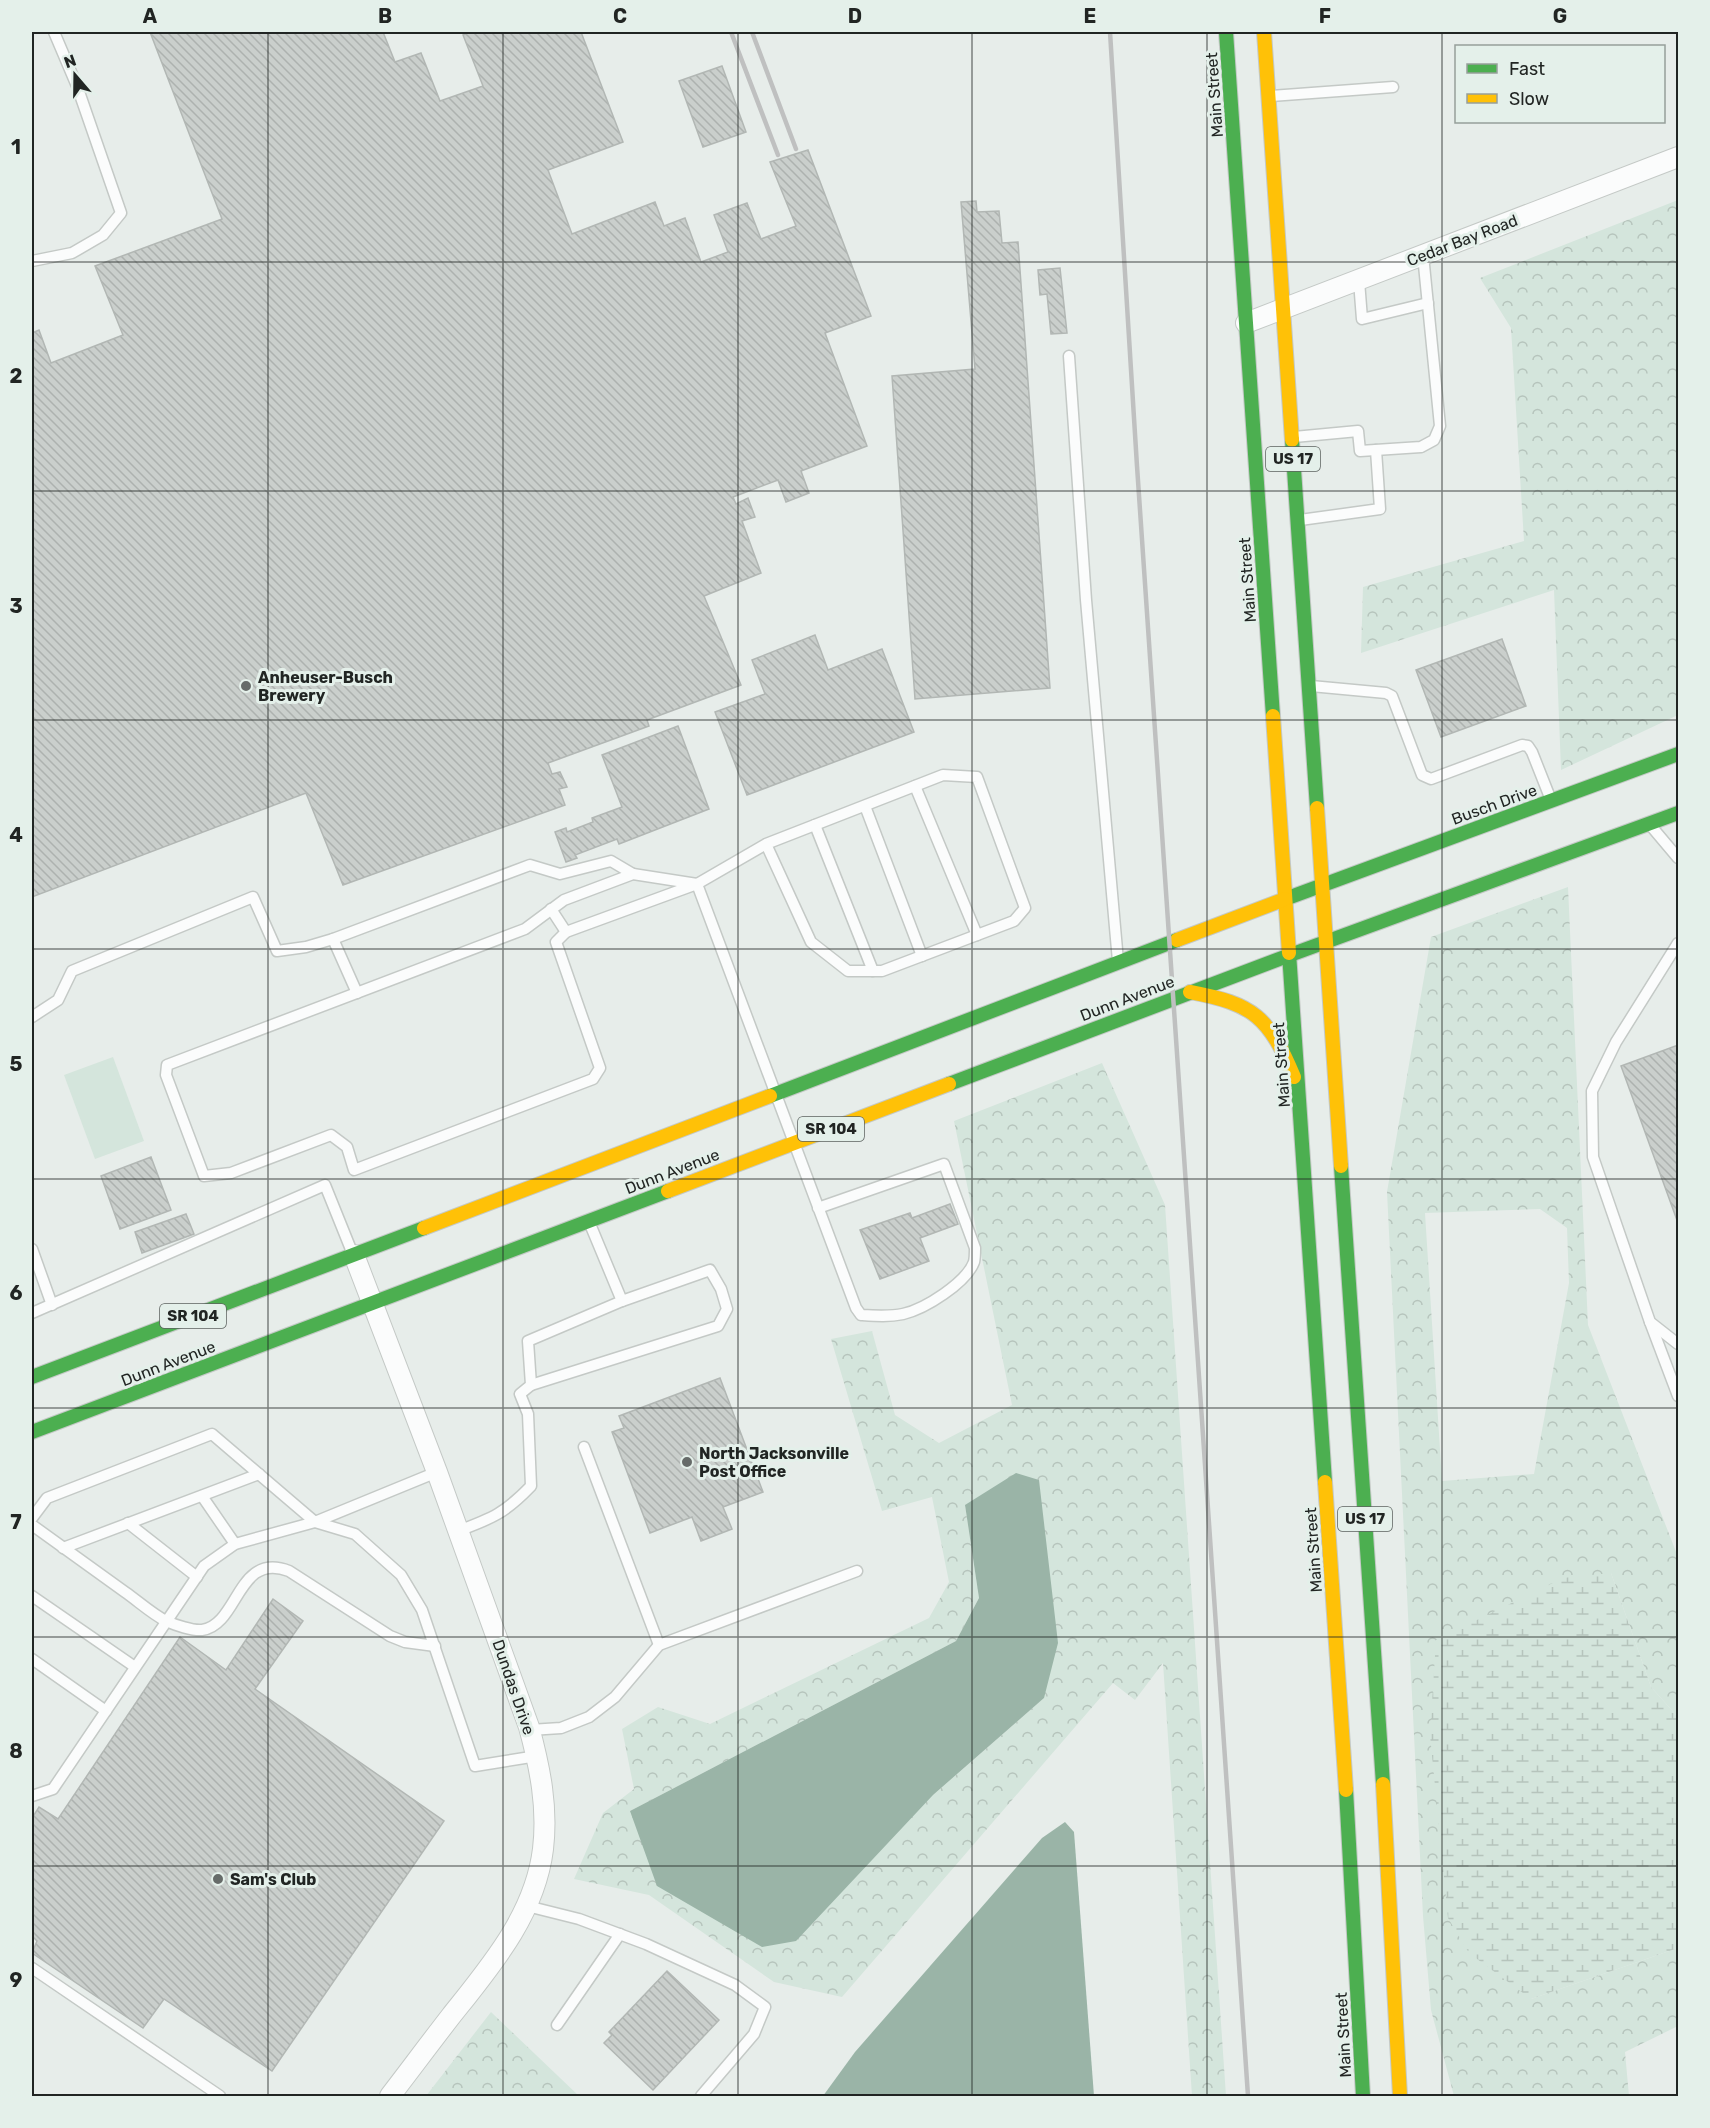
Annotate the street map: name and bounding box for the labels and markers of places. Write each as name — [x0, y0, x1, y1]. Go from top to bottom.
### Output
place label: Anheuser-Busch Brewery — [258, 668, 393, 705]
marker: Anheuser-Busch Brewery — [239, 679, 253, 693]
place label: North Jacksonville Post Office — [699, 1444, 849, 1481]
marker: North Jacksonville Post Office — [680, 1455, 694, 1469]
place label: Sam's Club — [230, 1870, 316, 1889]
marker: Sam's Club — [211, 1872, 225, 1886]

